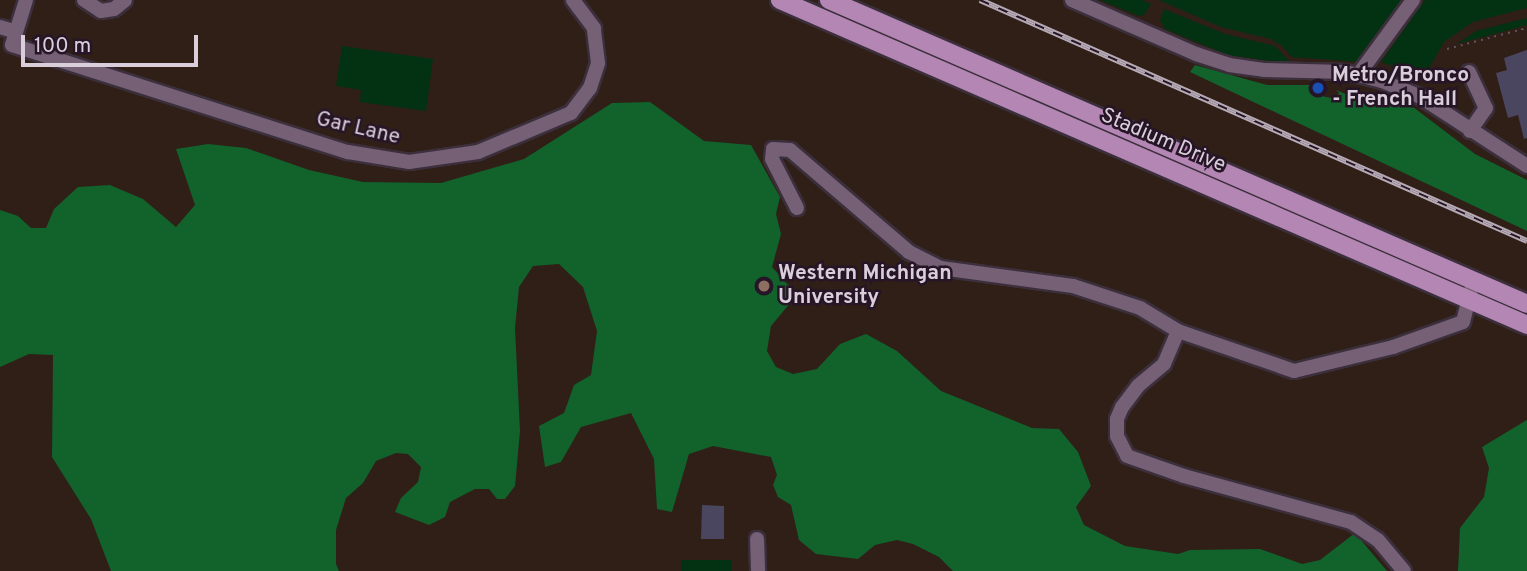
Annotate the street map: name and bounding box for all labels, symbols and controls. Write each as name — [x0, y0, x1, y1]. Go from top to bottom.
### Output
scale bar — [24, 21, 201, 65]
text: 100 m — [34, 33, 91, 60]
place label: Metro/Bronco - French Hall — [1332, 63, 1469, 113]
marker: Metro/Bronco - French Hall — [1310, 80, 1326, 96]
street label: Stadium Drive — [1097, 103, 1229, 179]
street label: Gar Lane — [314, 107, 402, 151]
place label: Western Michigan University — [778, 261, 952, 311]
marker: Western Michigan University — [756, 278, 772, 294]

